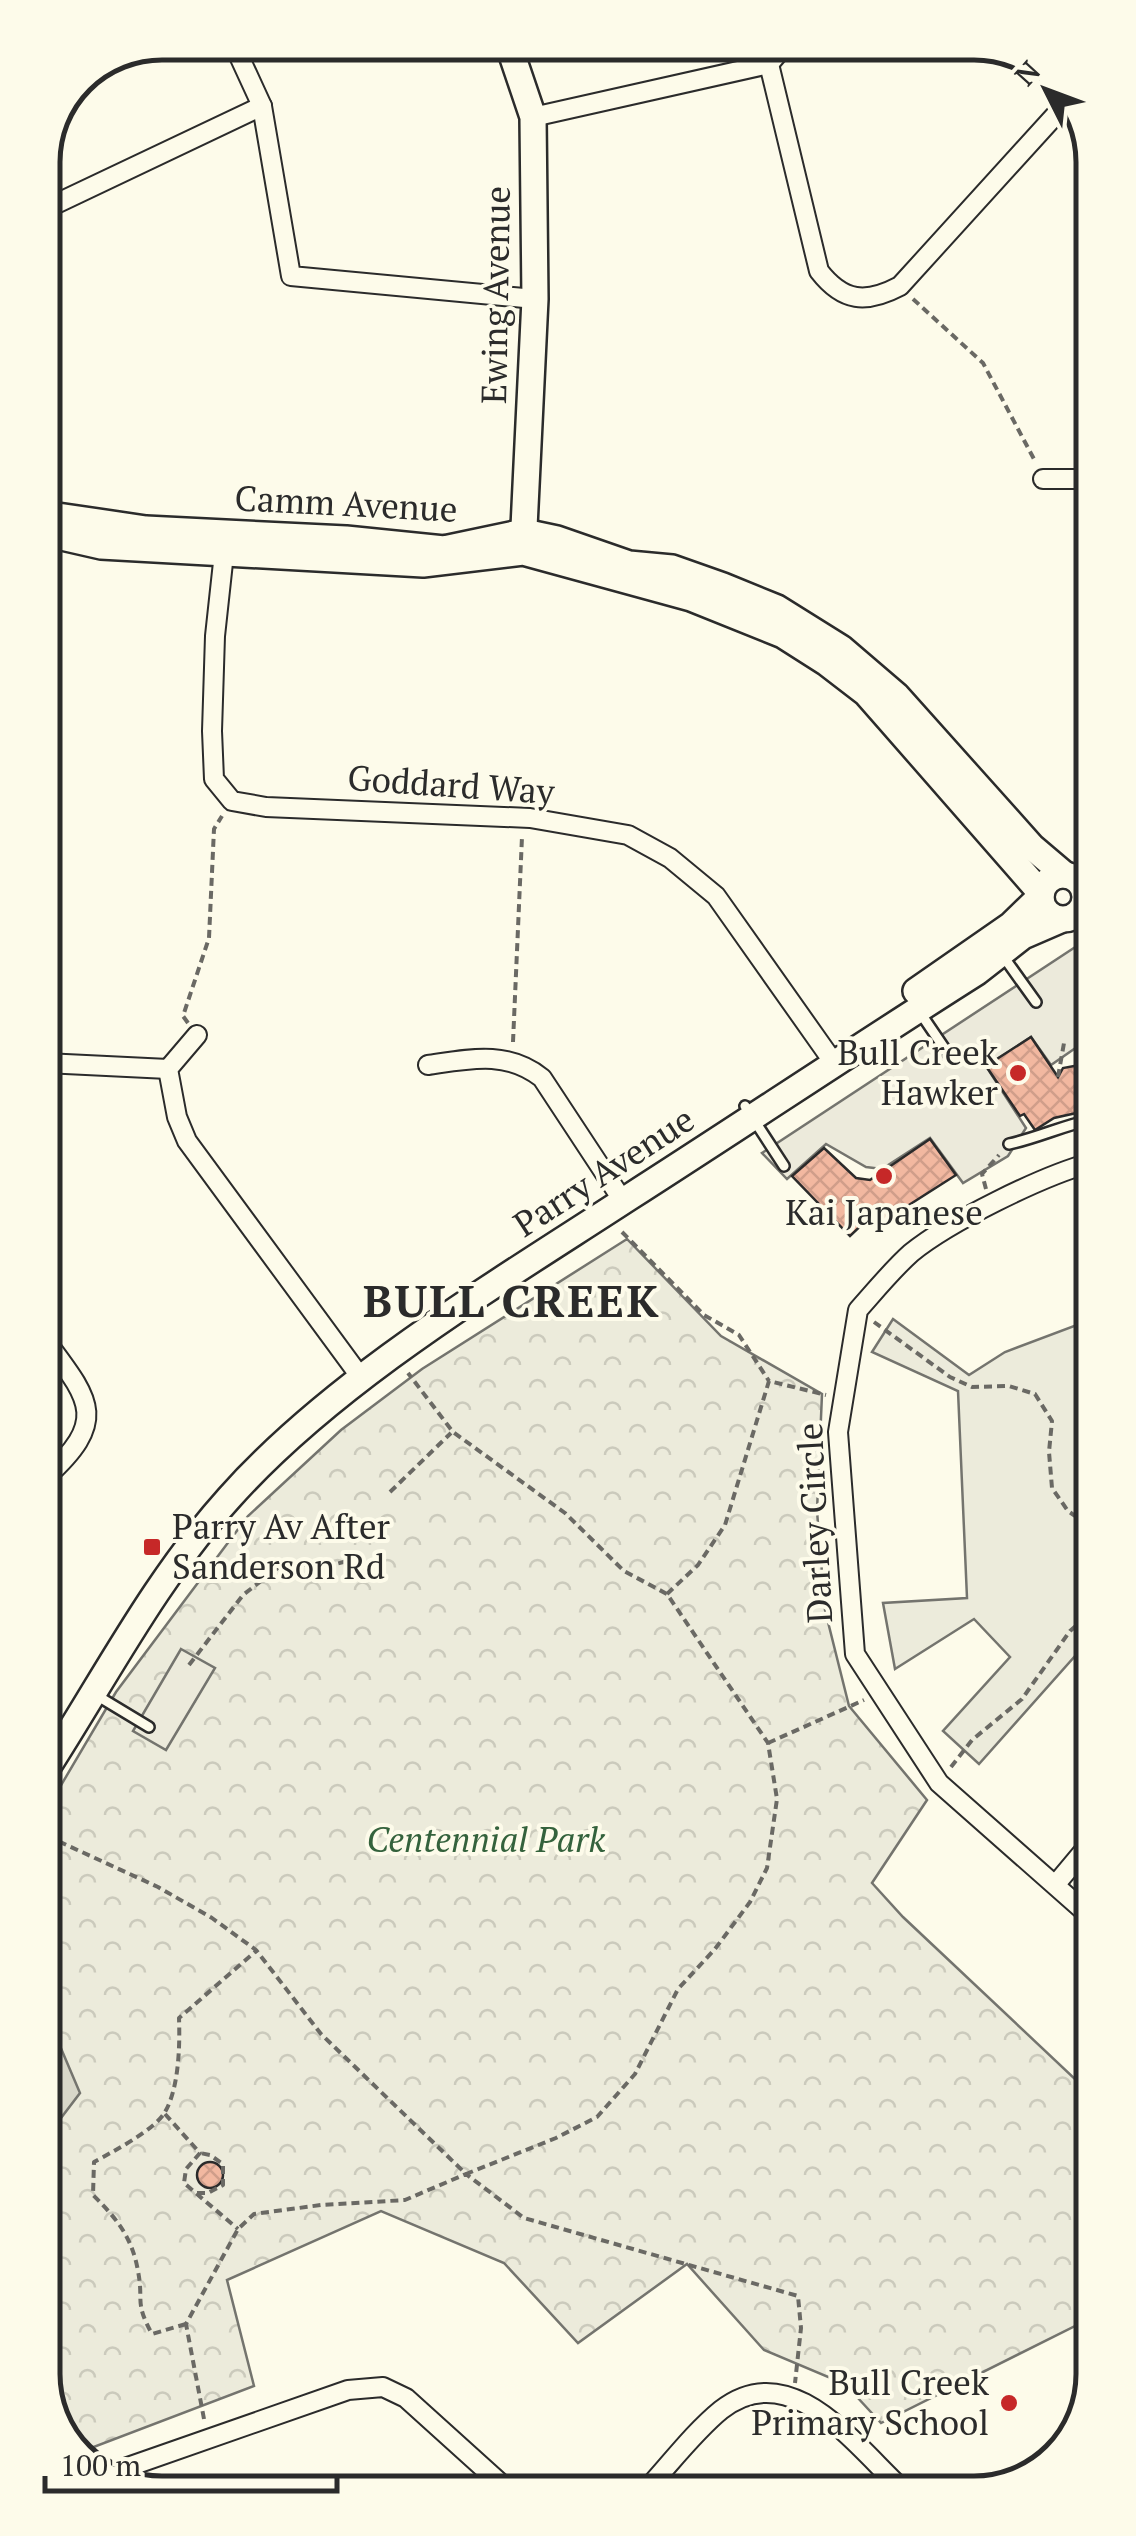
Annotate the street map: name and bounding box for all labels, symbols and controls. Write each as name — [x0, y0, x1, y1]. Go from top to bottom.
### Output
north arrow — [996, 40, 1096, 140]
text: N — [1006, 53, 1048, 93]
street label: Ewing Avenue — [470, 186, 520, 404]
street label: Camm Avenue — [233, 474, 459, 532]
street label: Goddard Way — [346, 754, 557, 814]
place label: Bull Creek Hawker — [838, 1029, 999, 1115]
marker: Bull Creek Hawker — [1007, 1062, 1029, 1084]
street label: Parry Avenue — [505, 1096, 702, 1247]
marker: Kai Japanese — [873, 1165, 895, 1187]
place label: Kai Japanese — [785, 1189, 983, 1235]
district label: BULL CREEK — [363, 1270, 661, 1330]
street label: Darley Circle — [786, 1422, 842, 1624]
place label: Parry Av After Sanderson Rd — [172, 1503, 391, 1589]
marker: Parry Av After Sanderson Rd — [141, 1536, 163, 1558]
park label: Centennial Park — [367, 1816, 606, 1862]
place label: Bull Creek Primary School — [751, 2359, 990, 2445]
marker: Bull Creek Primary School — [998, 2392, 1020, 2414]
scale bar — [45, 2431, 338, 2493]
text: 100 m — [60, 2445, 141, 2485]

